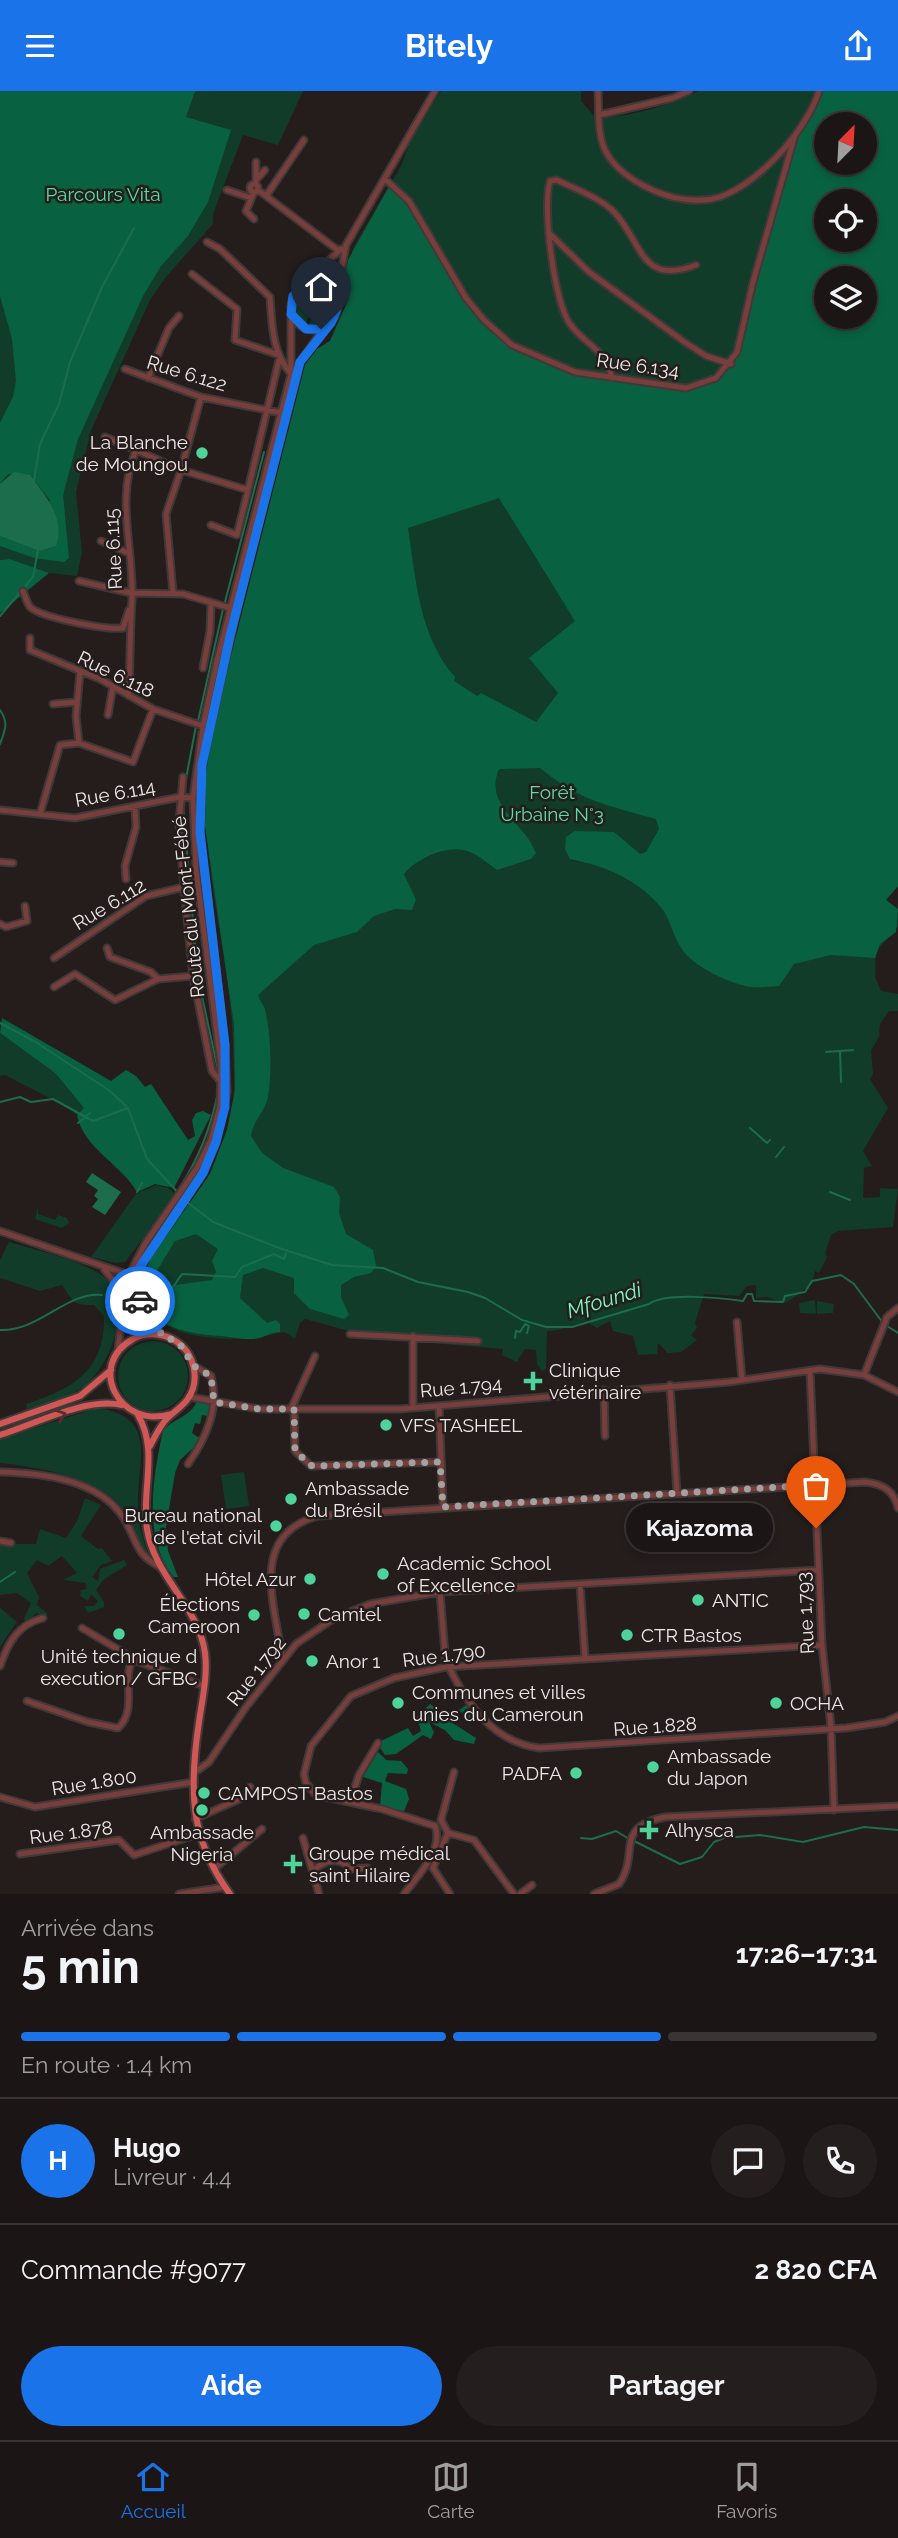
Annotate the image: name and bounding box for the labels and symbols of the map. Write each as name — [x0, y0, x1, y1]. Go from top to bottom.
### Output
north arrow — [814, 112, 877, 175]
park label: Parcours Vita — [45, 183, 161, 205]
pin — [291, 257, 351, 329]
street label: Rue 6.134 — [595, 348, 681, 382]
street label: Rue 6.122 — [144, 350, 230, 396]
place label: La Blanche de Moungou — [76, 431, 188, 475]
marker: La Blanche de Moungou — [194, 445, 210, 461]
street label: Rue 6.115 — [100, 508, 126, 590]
street label: Rue 6.118 — [74, 646, 158, 702]
street label: Rue 6.114 — [73, 775, 157, 811]
park label: Forêt Urbaine N°3 — [500, 781, 604, 825]
street label: Route du Mont-Fébé — [168, 815, 208, 999]
street label: Rue 6.112 — [69, 874, 149, 934]
courier — [105, 1266, 175, 1336]
water label: Mfoundi — [564, 1277, 645, 1323]
place label: Clinique vétérinaire — [549, 1359, 641, 1403]
marker: Clinique vétérinaire — [523, 1371, 543, 1391]
street label: Rue 1.794 — [419, 1372, 503, 1402]
one-way arrow — [54, 1409, 66, 1423]
place label: VFS TASHEEL — [400, 1414, 522, 1436]
marker: VFS TASHEEL — [378, 1417, 394, 1433]
pin — [786, 1456, 846, 1528]
place label: Ambassade du Brésil — [305, 1477, 409, 1521]
marker: Ambassade du Brésil — [283, 1491, 299, 1507]
callout: Kajazoma — [627, 1503, 774, 1553]
place label: Bureau national de l'etat civil — [124, 1504, 263, 1548]
marker: Bureau national de l'etat civil — [268, 1518, 284, 1534]
place label: Academic School of Excellence — [397, 1552, 552, 1596]
marker: Academic School of Excellence — [375, 1566, 391, 1582]
place label: Hôtel Azur — [205, 1568, 296, 1590]
marker: Hôtel Azur — [302, 1571, 318, 1587]
street label: Rue 1.793 — [792, 1571, 818, 1655]
place label: ANTIC — [712, 1589, 769, 1611]
marker: ANTIC — [690, 1592, 706, 1608]
place label: Élections Cameroon — [148, 1593, 240, 1637]
place label: Camtel — [318, 1603, 382, 1625]
marker: Camtel — [296, 1606, 312, 1622]
marker: Élections Cameroon — [246, 1607, 262, 1623]
place label: CTR Bastos — [641, 1624, 742, 1646]
marker: Unité technique d execution / GFBC — [111, 1626, 127, 1642]
marker: CTR Bastos — [619, 1627, 635, 1643]
street label: Rue 1.792 — [222, 1632, 290, 1710]
street label: Rue 1.790 — [401, 1639, 487, 1671]
place label: Unité technique d execution / GFBC — [40, 1645, 198, 1689]
place label: Anor 1 — [326, 1650, 380, 1672]
marker: Anor 1 — [304, 1653, 320, 1669]
place label: Communes et villes unies du Cameroun — [412, 1681, 586, 1725]
place label: OCHA — [790, 1692, 844, 1714]
marker: Communes et villes unies du Cameroun — [390, 1695, 406, 1711]
marker: OCHA — [768, 1695, 784, 1711]
street label: Rue 1.828 — [612, 1712, 698, 1740]
place label: Ambassade du Japon — [667, 1745, 771, 1789]
marker: Ambassade du Japon — [645, 1759, 661, 1775]
place label: PADFA — [502, 1762, 562, 1784]
street label: Rue 1.800 — [50, 1764, 138, 1800]
marker: PADFA — [568, 1765, 584, 1781]
place label: CAMPOST Bastos — [218, 1782, 373, 1804]
marker: CAMPOST Bastos — [196, 1785, 212, 1801]
marker: Ambassade Nigeria — [194, 1802, 210, 1818]
street label: Rue 1.878 — [28, 1816, 114, 1848]
place label: Alhysca — [665, 1819, 734, 1841]
marker: Alhysca — [639, 1820, 659, 1840]
place label: Ambassade Nigeria — [150, 1821, 254, 1865]
place label: Groupe médical saint Hilaire — [309, 1842, 451, 1886]
marker: Groupe médical saint Hilaire — [283, 1854, 303, 1874]

